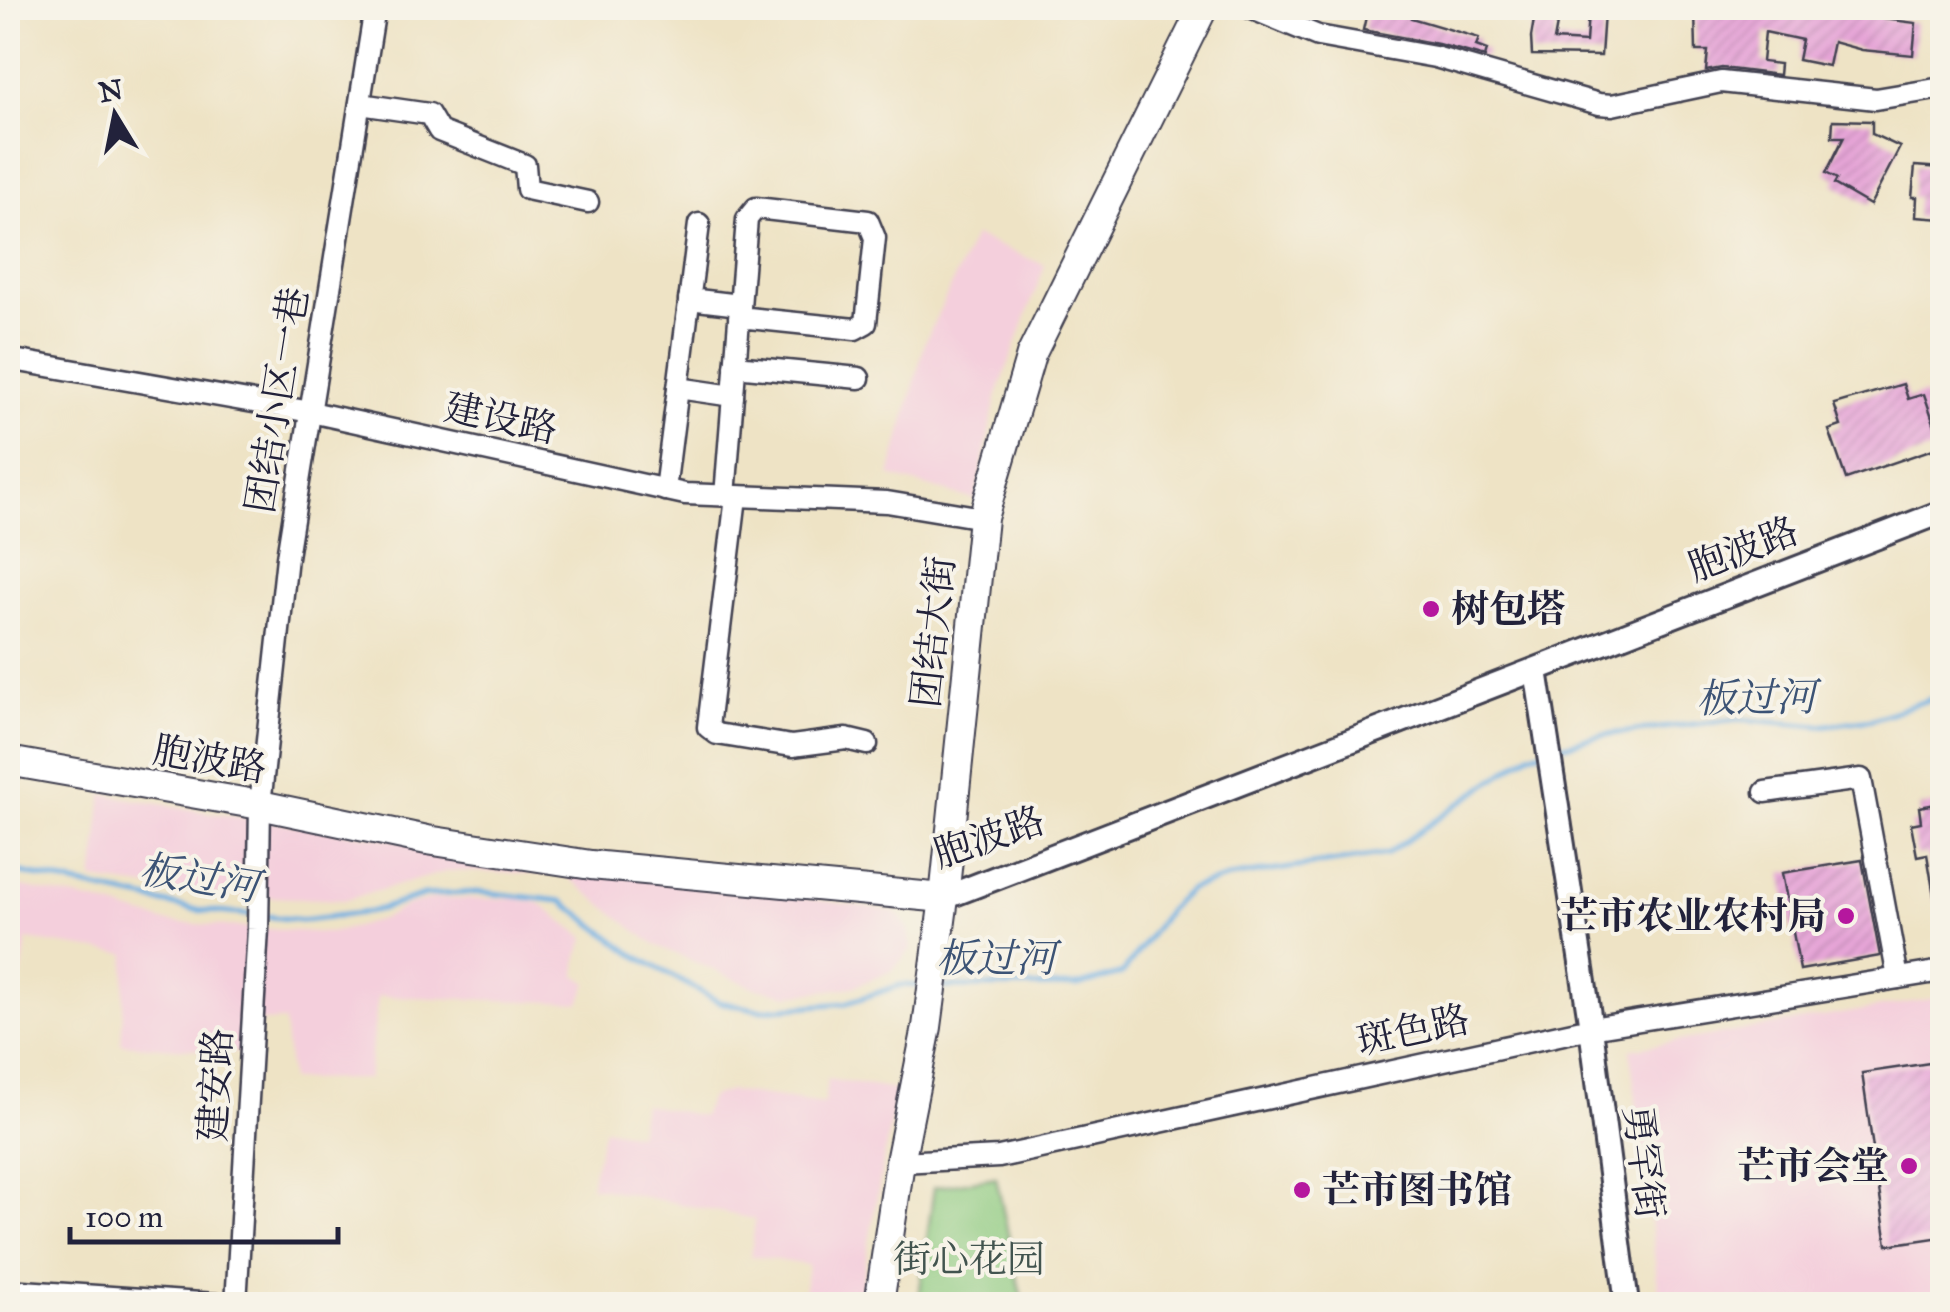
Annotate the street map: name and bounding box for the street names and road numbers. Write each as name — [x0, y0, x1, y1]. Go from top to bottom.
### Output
street label: 团结小区一巷 — [236, 284, 318, 516]
street label: 建设路 — [440, 384, 562, 452]
street label: 胞波路 — [1682, 507, 1804, 591]
street label: 团结大街 — [902, 554, 964, 710]
street label: 胞波路 — [150, 726, 270, 792]
street label: 胞波路 — [928, 797, 1050, 877]
street label: 斑色路 — [1352, 996, 1474, 1064]
street label: 建安路 — [189, 1027, 241, 1143]
street label: 勇罕街 — [1614, 1103, 1674, 1221]

